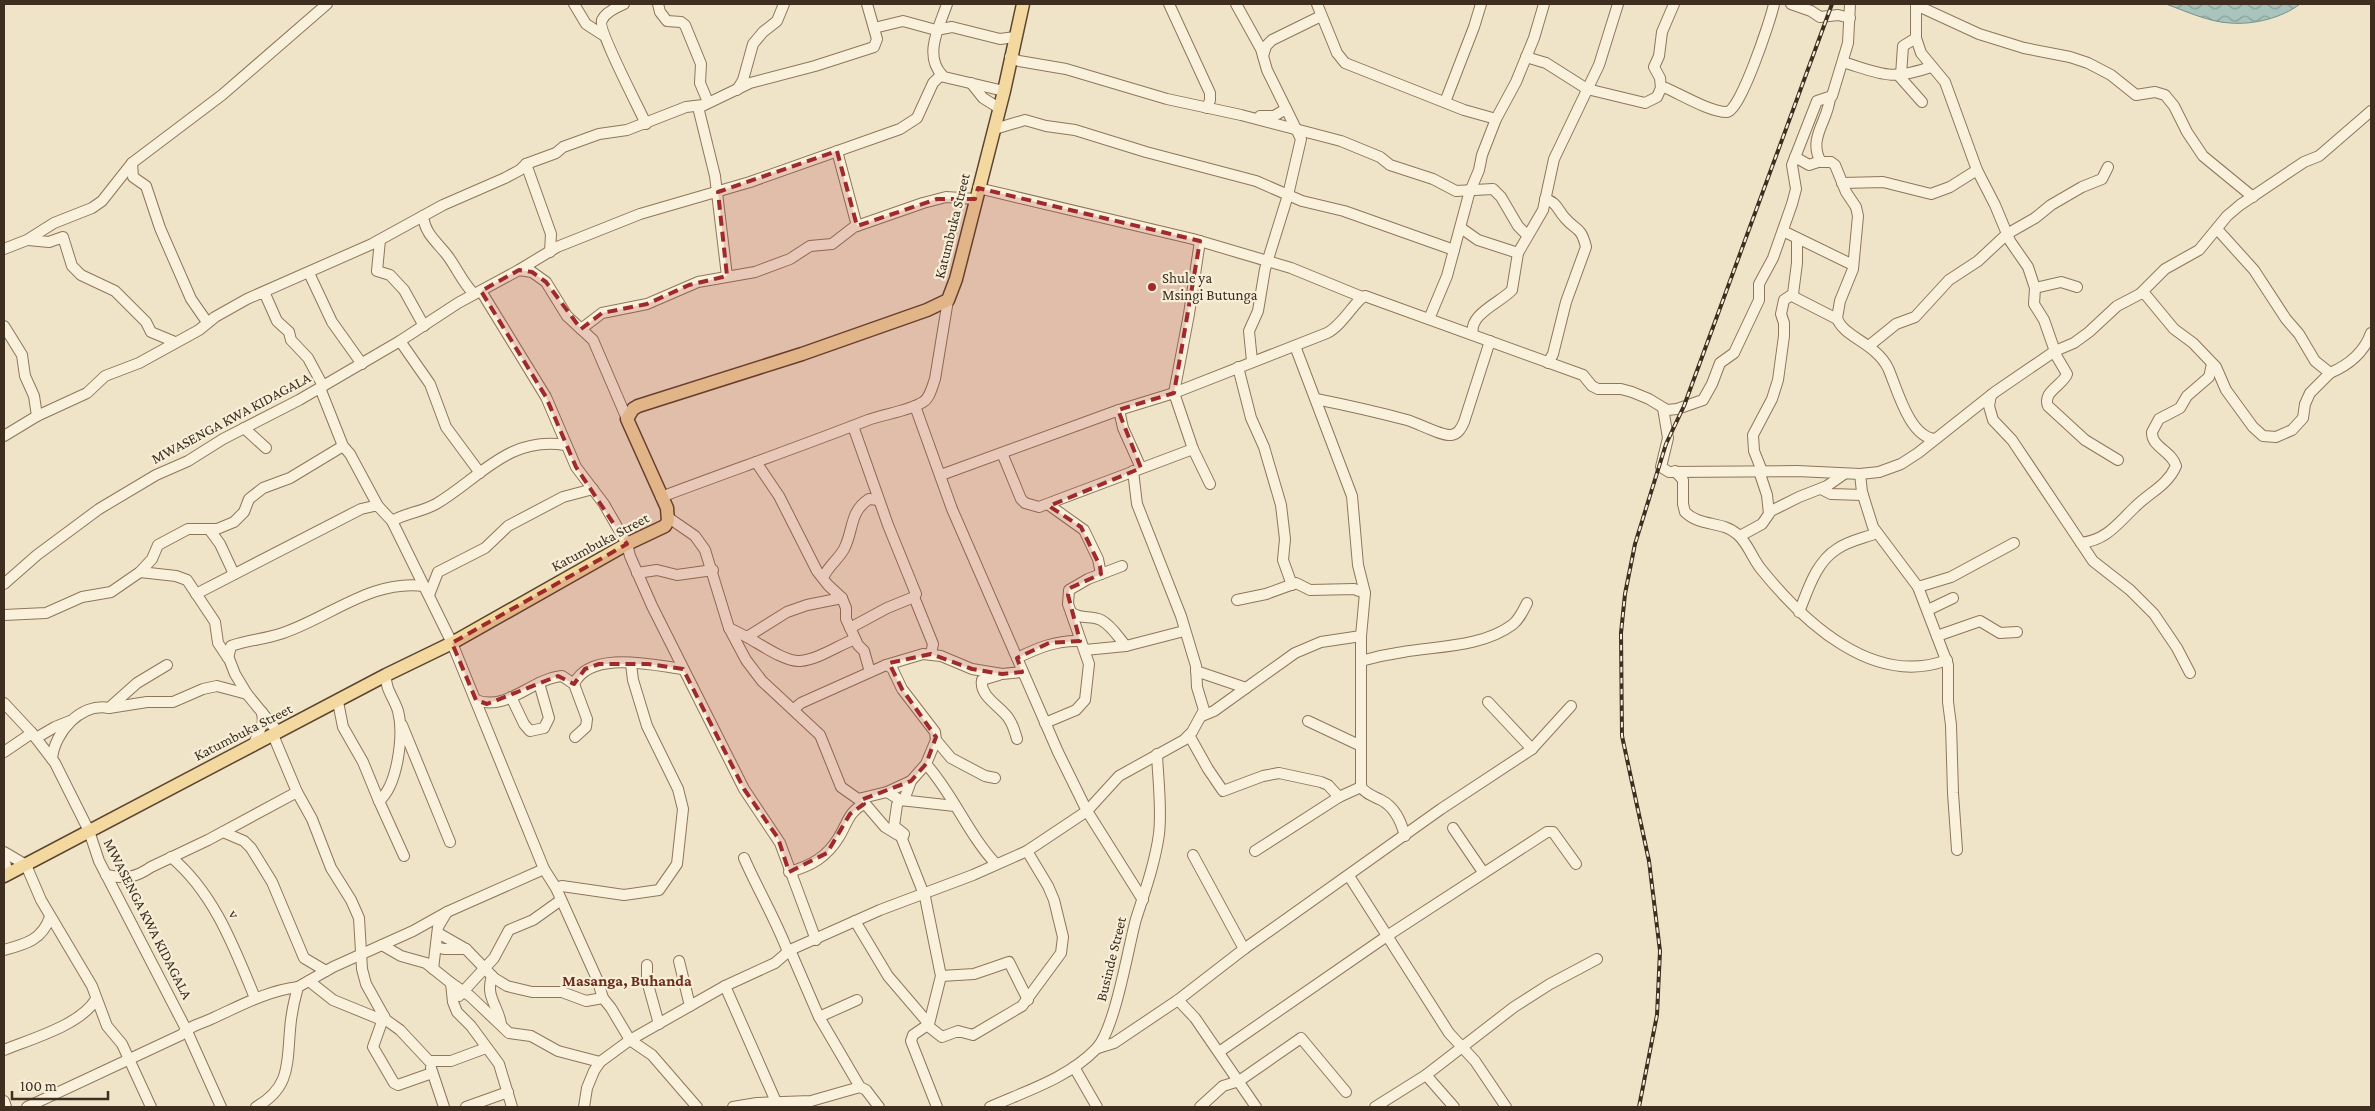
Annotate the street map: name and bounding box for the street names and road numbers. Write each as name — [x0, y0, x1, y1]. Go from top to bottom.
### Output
street label: Katumbuka Street — [931, 171, 973, 280]
street label: MWASENGA KWA KIDAGALA — [149, 369, 314, 467]
street label: Katumbuka Street — [549, 509, 652, 574]
street label: Katumbuka Street — [191, 700, 296, 764]
street label: MWASENGA KWA KIDAGALA — [100, 836, 196, 1002]
street label: v — [225, 906, 243, 921]
street label: Businde Street — [1093, 914, 1129, 1003]

